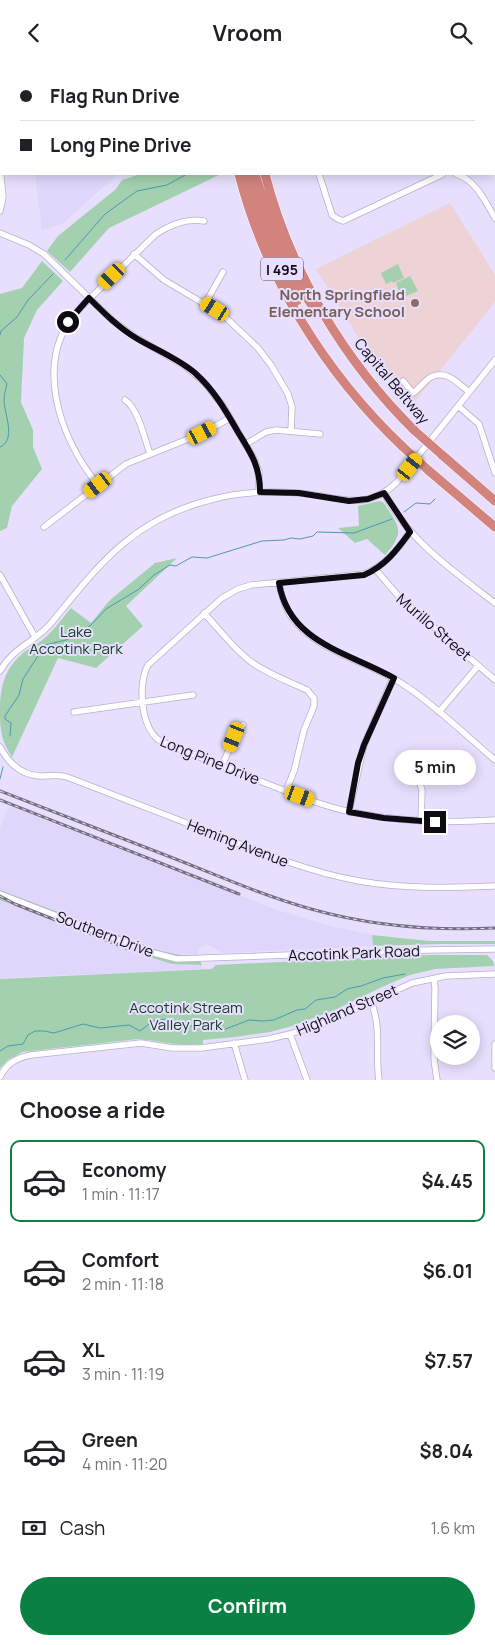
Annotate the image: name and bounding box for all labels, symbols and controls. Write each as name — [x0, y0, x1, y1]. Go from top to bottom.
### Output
text: Vroom — [213, 18, 282, 48]
icon: back — [20, 19, 48, 47]
icon: search — [447, 19, 475, 47]
text: Flag Run Drive — [50, 83, 180, 109]
text: Long Pine Drive — [50, 132, 191, 158]
road number: I 495 — [261, 257, 303, 280]
car — [95, 260, 128, 292]
place label: North Springfield Elementary School — [269, 284, 405, 322]
car — [198, 295, 231, 323]
marker: North Springfield Elementary School — [409, 297, 421, 309]
route start — [57, 311, 79, 333]
street label: Capital Beltway — [350, 333, 434, 429]
car — [185, 420, 218, 446]
car — [394, 451, 425, 483]
car — [81, 470, 114, 500]
street label: Murillo Street — [392, 588, 476, 666]
park label: Lake Accotink Park — [29, 621, 123, 659]
car — [221, 720, 246, 754]
street label: Long Pine Drive — [157, 730, 263, 790]
callout: 5 min — [394, 749, 476, 785]
text: 5 min — [414, 756, 456, 778]
car — [283, 784, 316, 808]
route end — [424, 811, 446, 833]
street label: Heming Avenue — [184, 814, 292, 872]
street label: Southern Drive — [53, 906, 157, 962]
street label: Accotink Park Road — [288, 940, 420, 966]
street label: Highland Street — [293, 979, 401, 1041]
park label: Accotink Stream Valley Park — [129, 997, 243, 1035]
map controls — [430, 1015, 480, 1065]
button: layers — [430, 1015, 480, 1065]
text: Choose a ride — [20, 1095, 165, 1125]
text: Economy — [82, 1157, 166, 1183]
icon: car — [22, 1159, 67, 1204]
text: $4.45 — [421, 1168, 473, 1194]
text: 1 min · 11:17 — [82, 1183, 160, 1205]
text: Comfort — [82, 1247, 159, 1273]
icon: car — [22, 1249, 67, 1294]
text: $6.01 — [423, 1258, 473, 1284]
text: 2 min · 11:18 — [82, 1273, 164, 1295]
text: XL — [82, 1337, 105, 1363]
icon: car — [22, 1339, 67, 1384]
text: $7.57 — [424, 1348, 473, 1374]
text: 3 min · 11:19 — [82, 1363, 164, 1385]
text: Green — [82, 1427, 138, 1453]
icon: car — [22, 1429, 67, 1474]
text: $8.04 — [420, 1438, 473, 1464]
text: 4 min · 11:20 — [82, 1453, 168, 1475]
icon: cash — [20, 1514, 48, 1542]
text: Cash — [60, 1515, 105, 1541]
text: 1.6 km — [431, 1517, 475, 1539]
button: Confirm — [20, 1577, 475, 1635]

